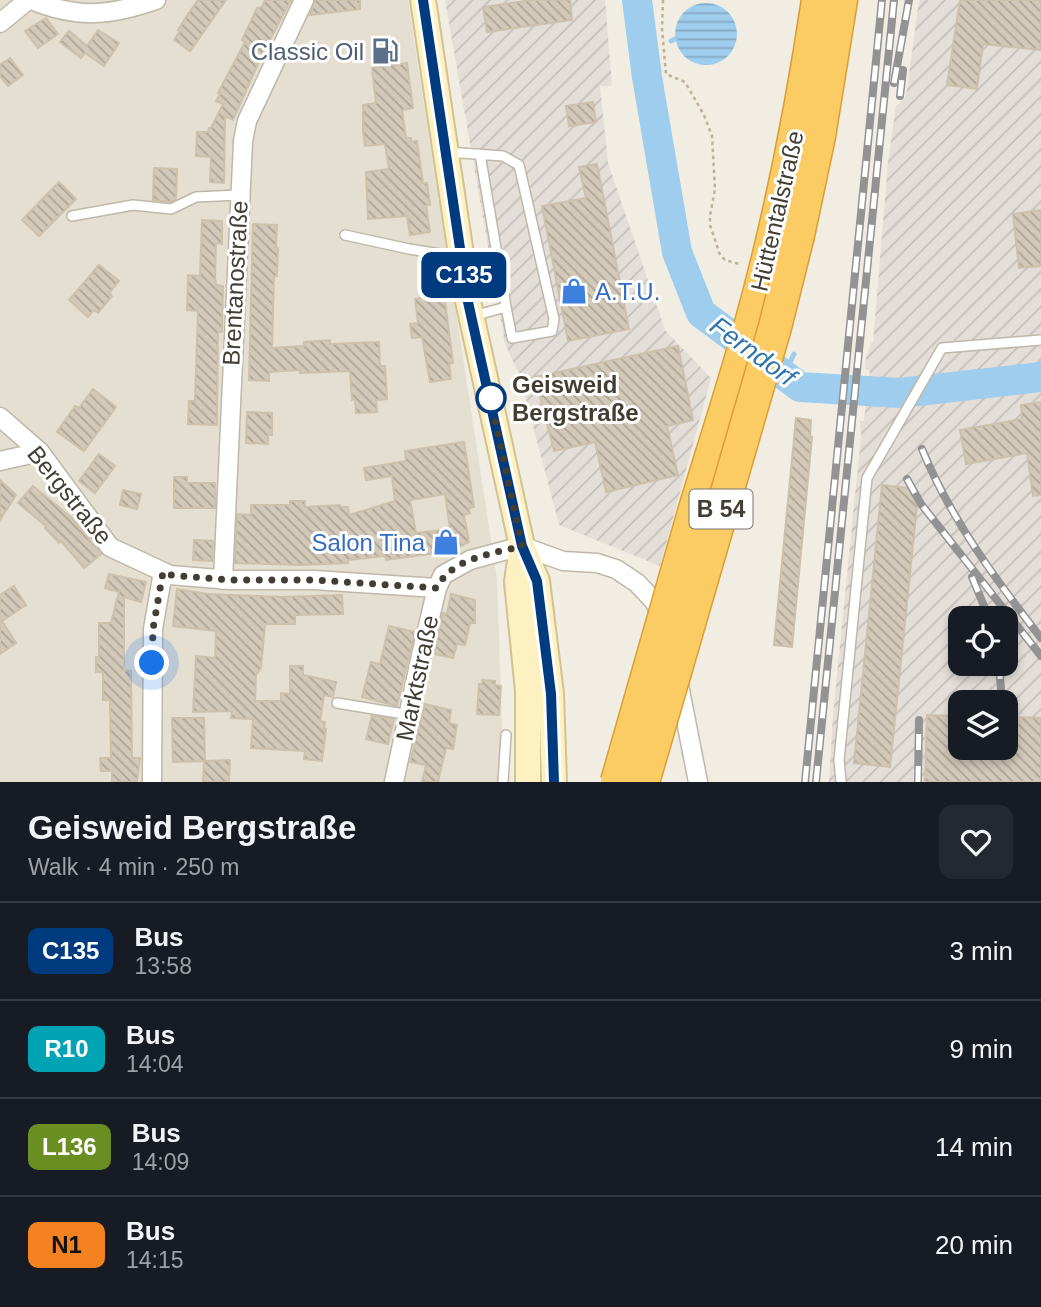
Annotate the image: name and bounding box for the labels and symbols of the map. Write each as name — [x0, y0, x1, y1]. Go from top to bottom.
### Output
fuel station icon: Classic Oil — [370, 36, 400, 66]
place label: Classic Oil — [251, 38, 364, 65]
street label: Hüttentalstraße — [745, 128, 809, 294]
street label: Brentanostraße — [217, 200, 253, 366]
line badge: C135 — [415, 252, 513, 298]
shop icon: A.T.U. — [559, 276, 589, 306]
place label: A.T.U. — [595, 278, 660, 305]
water label: Ferndorf — [704, 310, 804, 394]
place label: Geisweid Bergstraße — [512, 371, 639, 426]
marker: Geisweid Bergstraße — [476, 383, 506, 413]
street label: Bergstraße — [22, 440, 118, 550]
road number: B 54 — [690, 489, 752, 528]
shop icon: Salon Tina — [431, 527, 461, 557]
place label: Salon Tina — [312, 529, 426, 556]
street label: Marktstraße — [390, 613, 444, 743]
your location — [134, 645, 169, 680]

